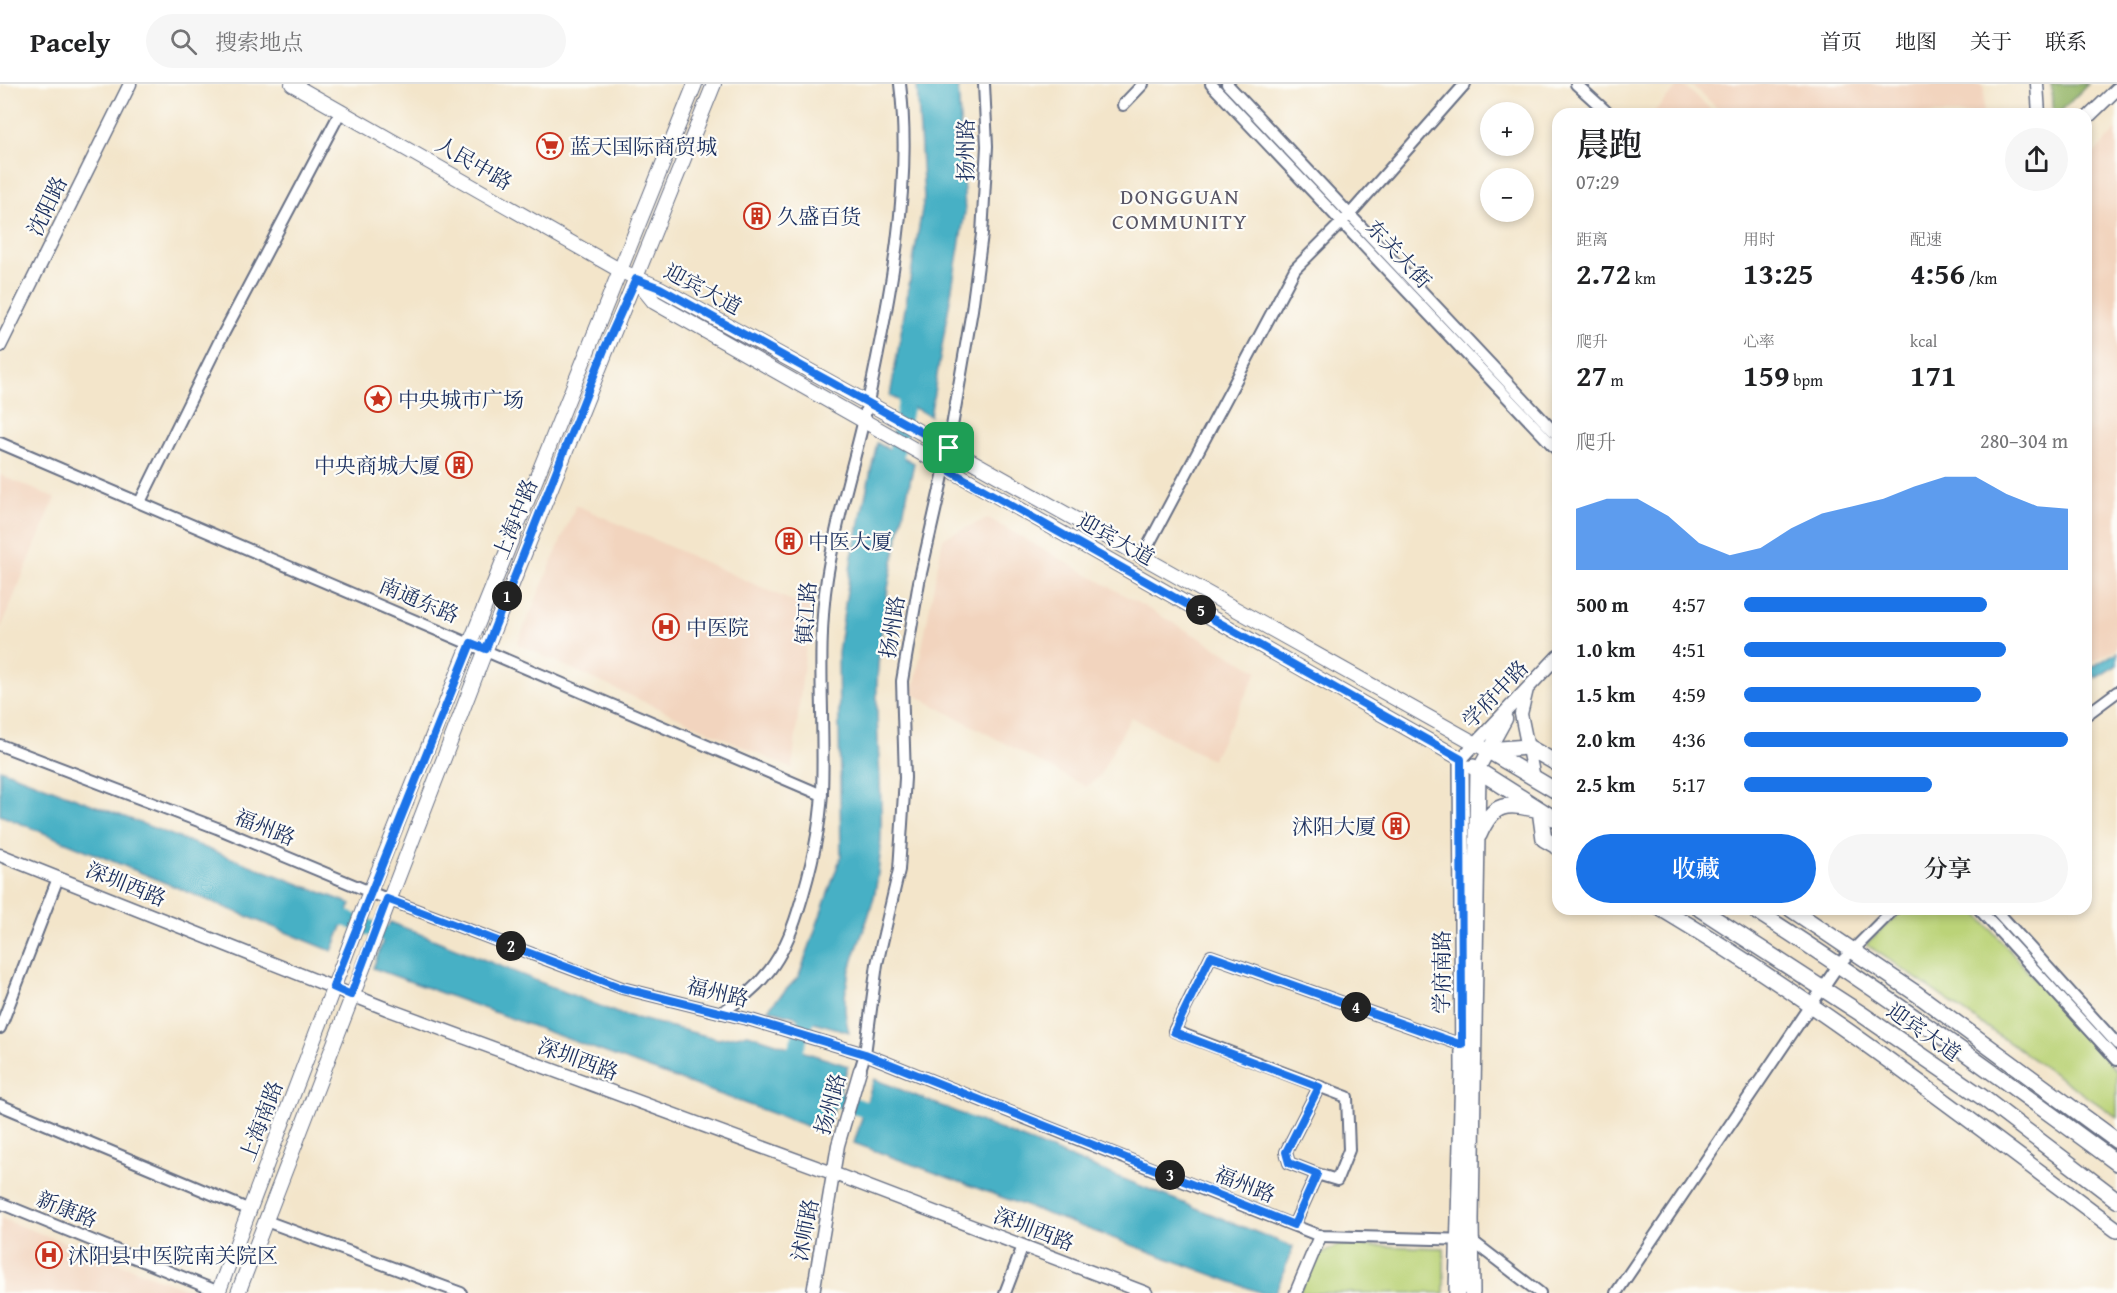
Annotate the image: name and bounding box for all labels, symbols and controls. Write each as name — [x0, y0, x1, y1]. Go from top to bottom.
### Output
search box — [146, 14, 566, 68]
text: Pacely — [30, 21, 110, 62]
icon: search — [167, 25, 200, 58]
text: 搜索地点 — [215, 26, 303, 58]
text: 首页 — [1820, 26, 1862, 57]
text: 地图 — [1895, 26, 1937, 57]
text: 关于 — [1970, 26, 2012, 57]
text: 联系 — [2045, 26, 2087, 57]
map controls — [1480, 102, 1534, 222]
button: + — [1480, 102, 1534, 156]
street label: 扬州路 — [950, 119, 981, 182]
text: 晨跑 — [1576, 120, 1642, 168]
button: share — [2005, 128, 2068, 191]
street label: 人民中路 — [430, 129, 518, 197]
supermarket icon: 蓝天国际商贸城 — [535, 131, 565, 161]
place label: 蓝天国际商贸城 — [570, 131, 717, 162]
text: 07:29 — [1576, 167, 1619, 196]
button: − — [1480, 168, 1534, 222]
street label: 沈阳路 — [19, 171, 75, 241]
district label: DONGGUAN COMMUNITY — [1112, 180, 1248, 237]
building icon: 久盛百货 — [742, 201, 772, 231]
place label: 久盛百货 — [777, 201, 861, 232]
street label: 东关大街 — [1359, 213, 1439, 295]
text: 距离 — [1576, 227, 1608, 251]
text: 用时 — [1743, 227, 1775, 251]
text: 配速 — [1910, 227, 1942, 251]
text: 2.72 — [1576, 251, 1631, 295]
text: 13:25 — [1743, 251, 1814, 295]
text: 4:56 — [1910, 251, 1965, 295]
street label: 迎宾大道 — [659, 256, 747, 322]
text: km — [1631, 266, 1656, 290]
text: /km — [1965, 266, 1997, 290]
text: 爬升 — [1576, 329, 1608, 353]
text: 心率 — [1743, 329, 1775, 353]
text: kcal — [1910, 329, 1937, 353]
text: 27 — [1576, 353, 1607, 397]
text: 159 — [1743, 353, 1790, 397]
text: 171 — [1910, 353, 1957, 397]
text: m — [1607, 368, 1624, 392]
text: bpm — [1790, 368, 1823, 392]
place icon: 中央城市广场 — [363, 384, 393, 414]
place label: 中央城市广场 — [398, 384, 524, 415]
pin — [923, 422, 974, 473]
text: 280–304 m — [1980, 426, 2068, 455]
text: 爬升 — [1576, 427, 1616, 456]
icon: arrive — [932, 431, 965, 464]
place label: 中央商城大厦 — [314, 450, 440, 481]
building icon: 中央商城大厦 — [444, 450, 474, 480]
street label: 上海中路 — [485, 474, 545, 564]
street label: 迎宾大道 — [1072, 505, 1160, 573]
building icon: 中医大厦 — [774, 526, 804, 556]
place label: 中医大厦 — [808, 526, 892, 557]
street label: 南通东路 — [374, 569, 464, 631]
street label: 镇江路 — [788, 580, 824, 646]
pin: 1 — [492, 581, 522, 611]
text: 1 — [503, 584, 511, 608]
text: 500 m — [1576, 590, 1629, 619]
text: 4:57 — [1672, 590, 1706, 619]
street label: 扬州路 — [872, 593, 912, 661]
pin: 5 — [1186, 595, 1216, 625]
text: 5 — [1197, 598, 1205, 622]
hospital icon: 中医院 — [651, 612, 681, 642]
place label: 中医院 — [686, 612, 749, 643]
text: 1.0 km — [1576, 635, 1635, 664]
text: 4:51 — [1672, 635, 1706, 664]
street label: 学府中路 — [1455, 653, 1535, 735]
text: 1.5 km — [1576, 680, 1635, 709]
text: 4:59 — [1672, 680, 1706, 709]
text: 2.0 km — [1576, 725, 1635, 754]
text: 4:36 — [1672, 725, 1706, 754]
text: 2.5 km — [1576, 770, 1635, 799]
text: 5:17 — [1672, 770, 1706, 799]
street label: 福州路 — [230, 801, 300, 853]
place label: 沭阳大厦 — [1292, 811, 1376, 842]
building icon: 沭阳大厦 — [1381, 811, 1411, 841]
button: 收藏 — [1576, 834, 1816, 903]
button: 分享 — [1828, 834, 2068, 903]
street label: 深圳西路 — [81, 854, 171, 914]
street label: 学府南路 — [1426, 930, 1457, 1014]
pin: 2 — [496, 931, 526, 961]
text: 2 — [507, 934, 515, 958]
street label: 福州路 — [684, 969, 752, 1015]
pin: 4 — [1341, 992, 1371, 1022]
text: 4 — [1352, 995, 1360, 1019]
street label: 迎宾大道 — [1881, 995, 1967, 1069]
street label: 深圳西路 — [533, 1030, 623, 1088]
street label: 扬州路 — [806, 1069, 854, 1139]
street label: 上海南路 — [231, 1076, 291, 1166]
street label: 福州路 — [1210, 1158, 1280, 1210]
pin: 3 — [1155, 1160, 1185, 1190]
text: 3 — [1166, 1163, 1174, 1187]
street label: 新康路 — [32, 1183, 102, 1235]
street label: 沭师路 — [784, 1196, 826, 1264]
street label: 深圳西路 — [989, 1199, 1079, 1259]
hospital icon: 沭阳县中医院南关院区 — [34, 1240, 64, 1270]
place label: 沭阳县中医院南关院区 — [68, 1240, 278, 1271]

